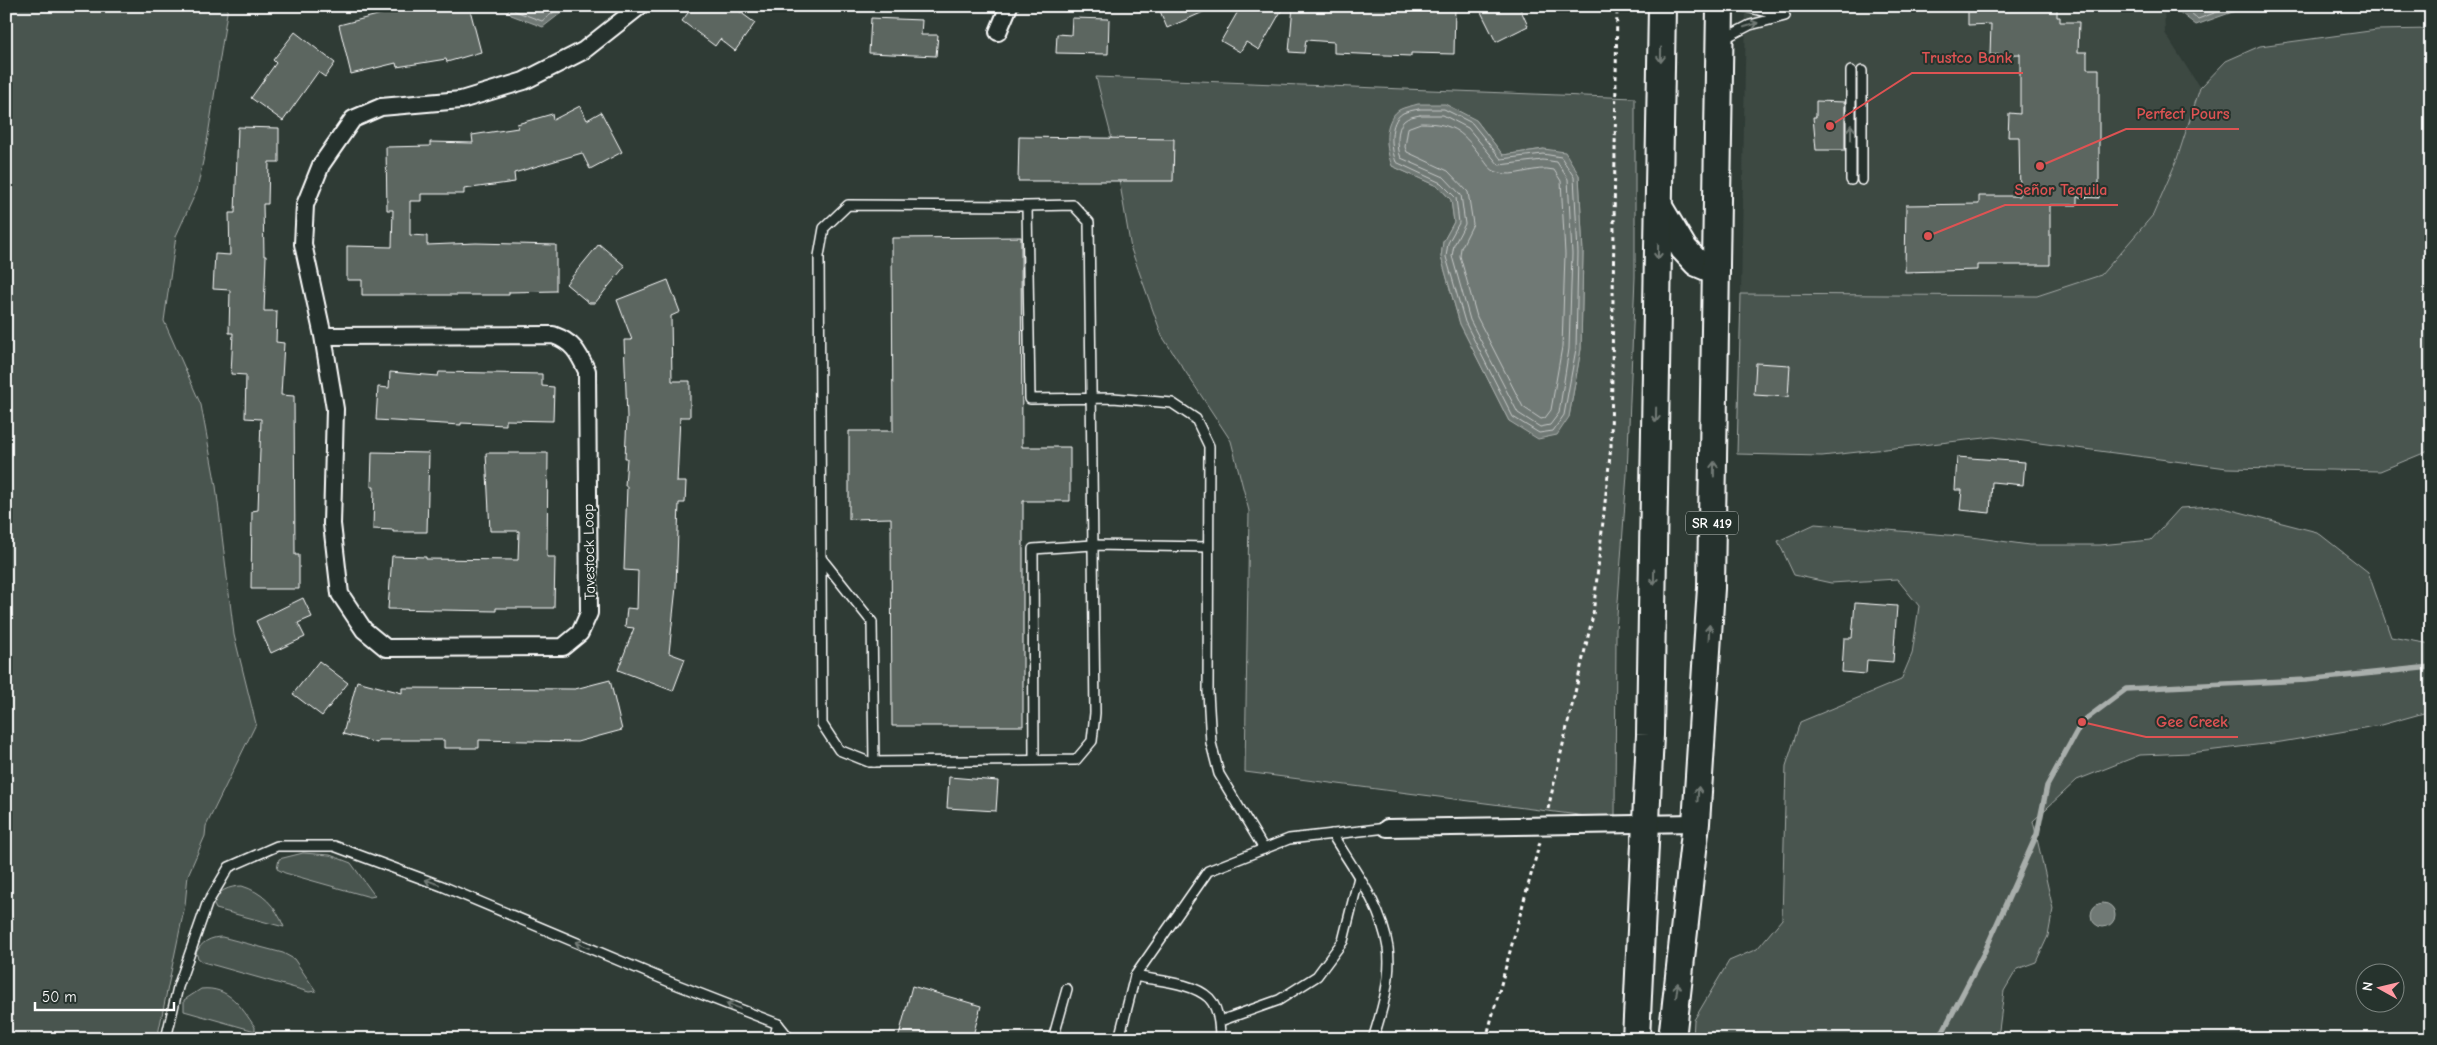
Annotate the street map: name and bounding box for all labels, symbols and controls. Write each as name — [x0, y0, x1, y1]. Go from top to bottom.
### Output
one-way arrow — [1743, 19, 1759, 29]
callout: Trustco Bank — [1912, 42, 2023, 73]
one-way arrow — [1657, 47, 1666, 63]
text: Trustco Bank — [1922, 49, 2013, 67]
callout: Perfect Pours — [2126, 98, 2239, 129]
text: Perfect Pours — [2137, 105, 2230, 123]
one-way arrow — [1846, 124, 1856, 140]
callout: Señor Tequila — [2005, 174, 2118, 205]
text: Señor Tequila — [2015, 181, 2107, 199]
one-way arrow — [1654, 244, 1663, 260]
one-way arrow — [1651, 406, 1661, 423]
one-way arrow — [1709, 462, 1719, 478]
street label: Tavestock Loop — [579, 504, 599, 600]
road number: SR 419 — [1686, 512, 1738, 534]
one-way arrow — [1649, 569, 1658, 585]
one-way arrow — [1704, 624, 1713, 640]
callout: Gee Creek — [2146, 706, 2238, 737]
text: Gee Creek — [2156, 713, 2228, 731]
one-way arrow — [1693, 786, 1703, 802]
one-way arrow — [425, 877, 440, 886]
one-way arrow — [575, 940, 590, 949]
north arrow — [2354, 962, 2404, 1012]
scale bar — [35, 980, 174, 1012]
text: N — [2359, 981, 2377, 992]
one-way arrow — [1672, 983, 1682, 999]
text: 50 m — [42, 988, 77, 1006]
one-way arrow — [726, 1001, 741, 1010]

